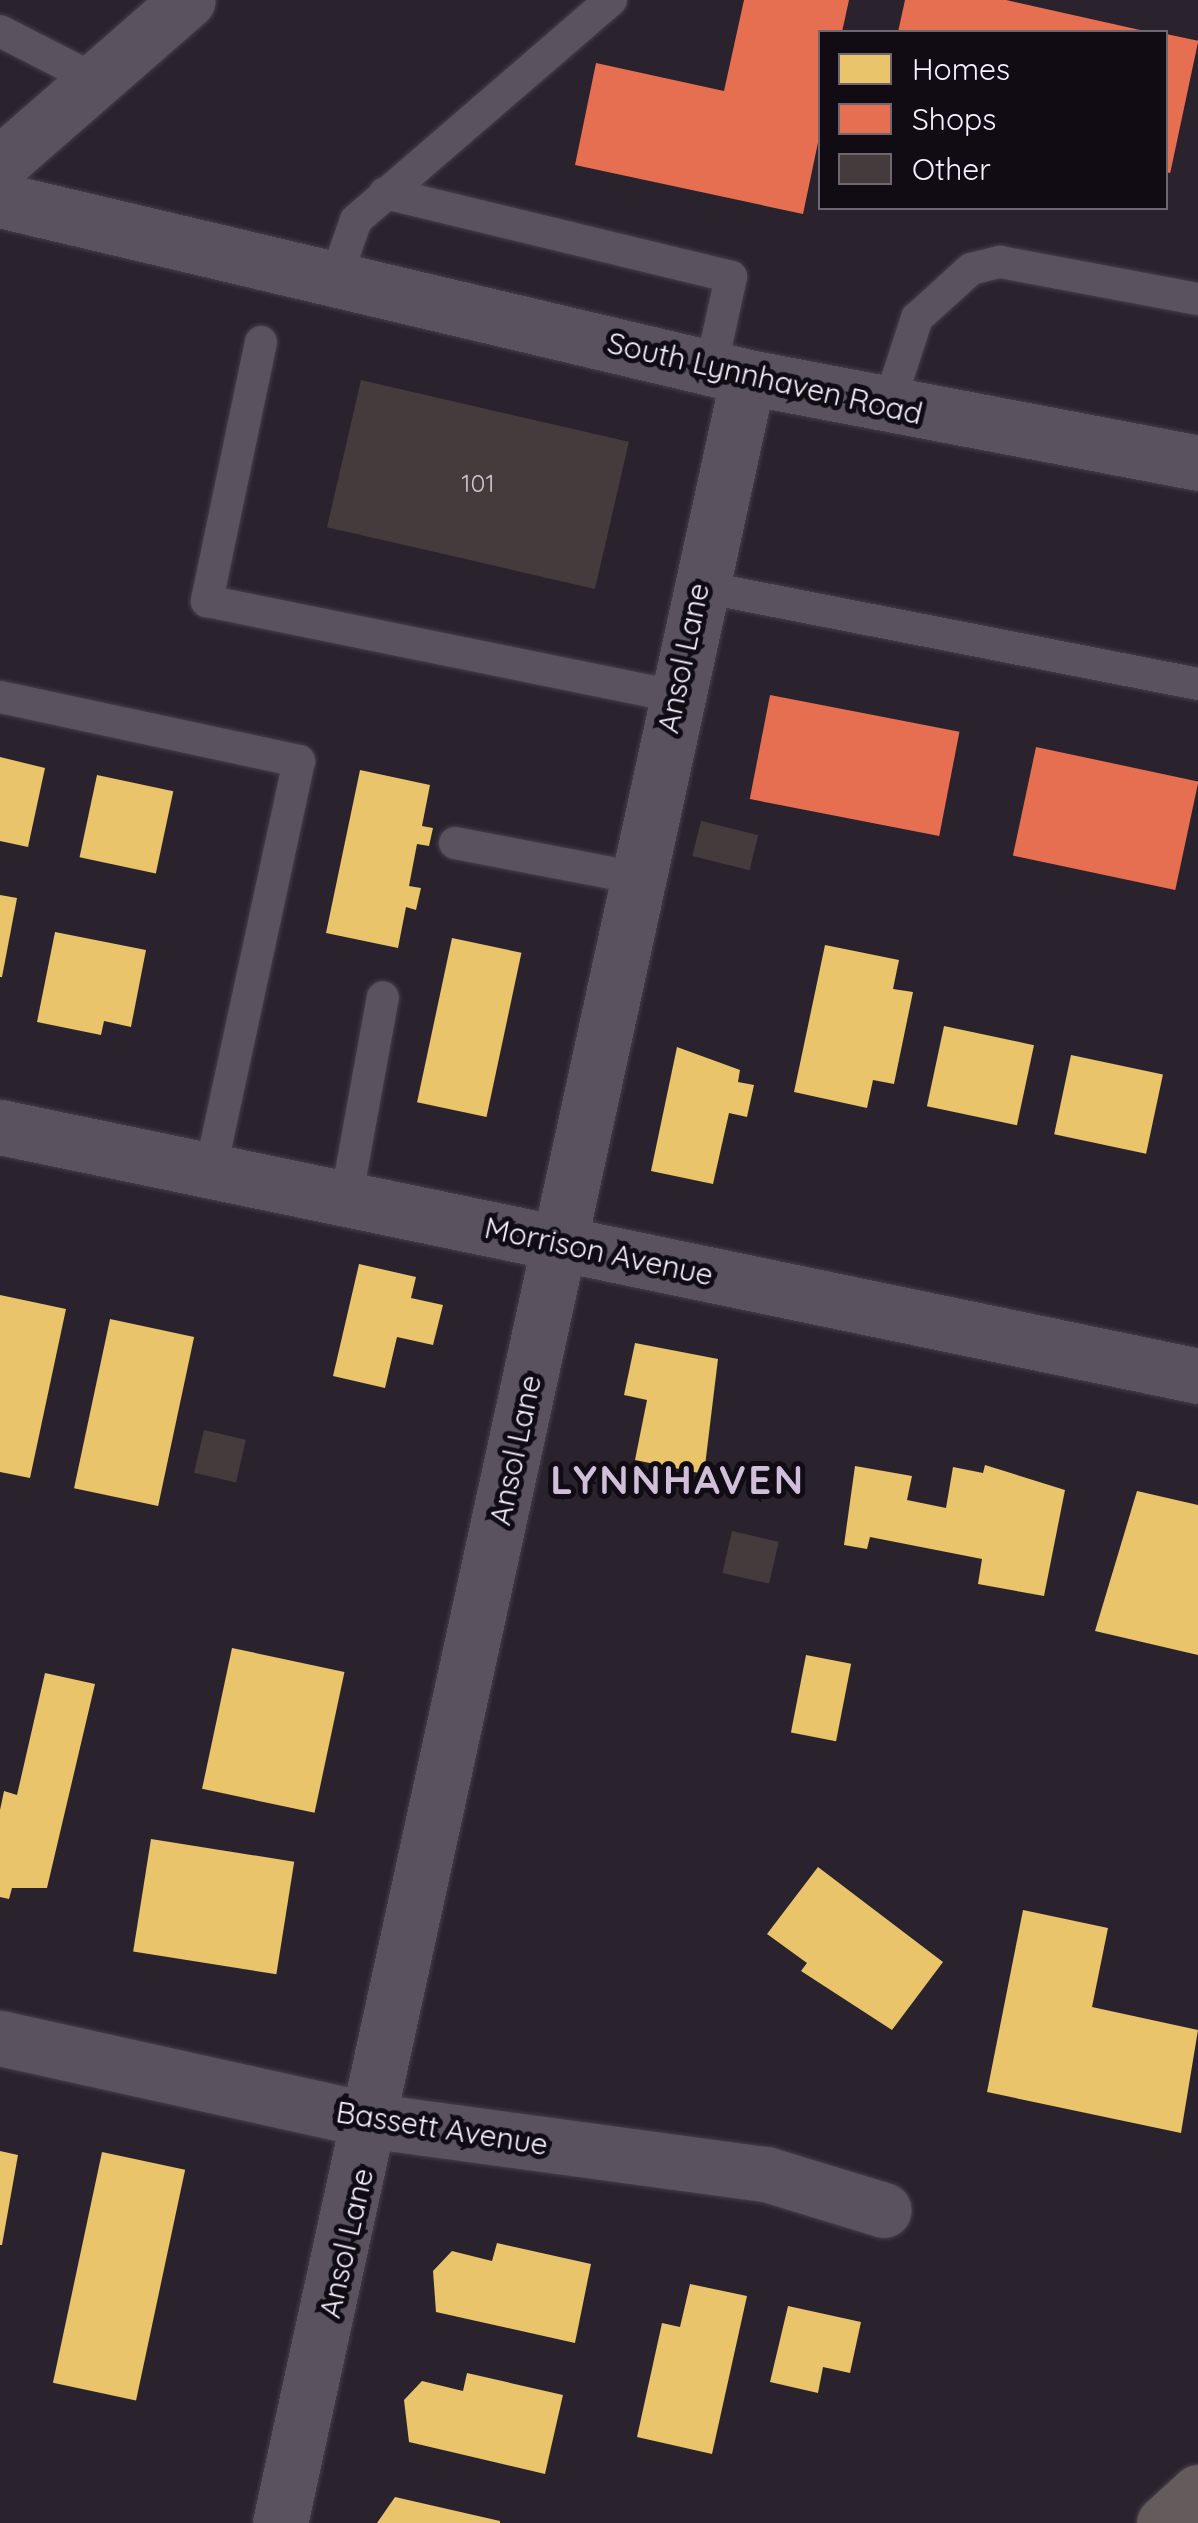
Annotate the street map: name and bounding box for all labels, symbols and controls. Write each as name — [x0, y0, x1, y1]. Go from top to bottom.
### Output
legend — [818, 30, 1168, 210]
text: Homes — [912, 50, 1010, 88]
text: Shops — [912, 100, 996, 138]
text: Other — [912, 150, 991, 188]
street label: South Lynnhaven Road — [604, 324, 926, 432]
house number: 101 — [461, 468, 495, 498]
street label: Ansol Lane — [650, 580, 716, 736]
street label: Morrison Avenue — [481, 1209, 717, 1293]
street label: Ansol Lane — [482, 1372, 548, 1528]
district label: LYNNHAVEN — [550, 1455, 806, 1503]
street label: Bassett Avenue — [334, 2093, 550, 2163]
street label: Ansol Lane — [311, 2165, 381, 2321]

